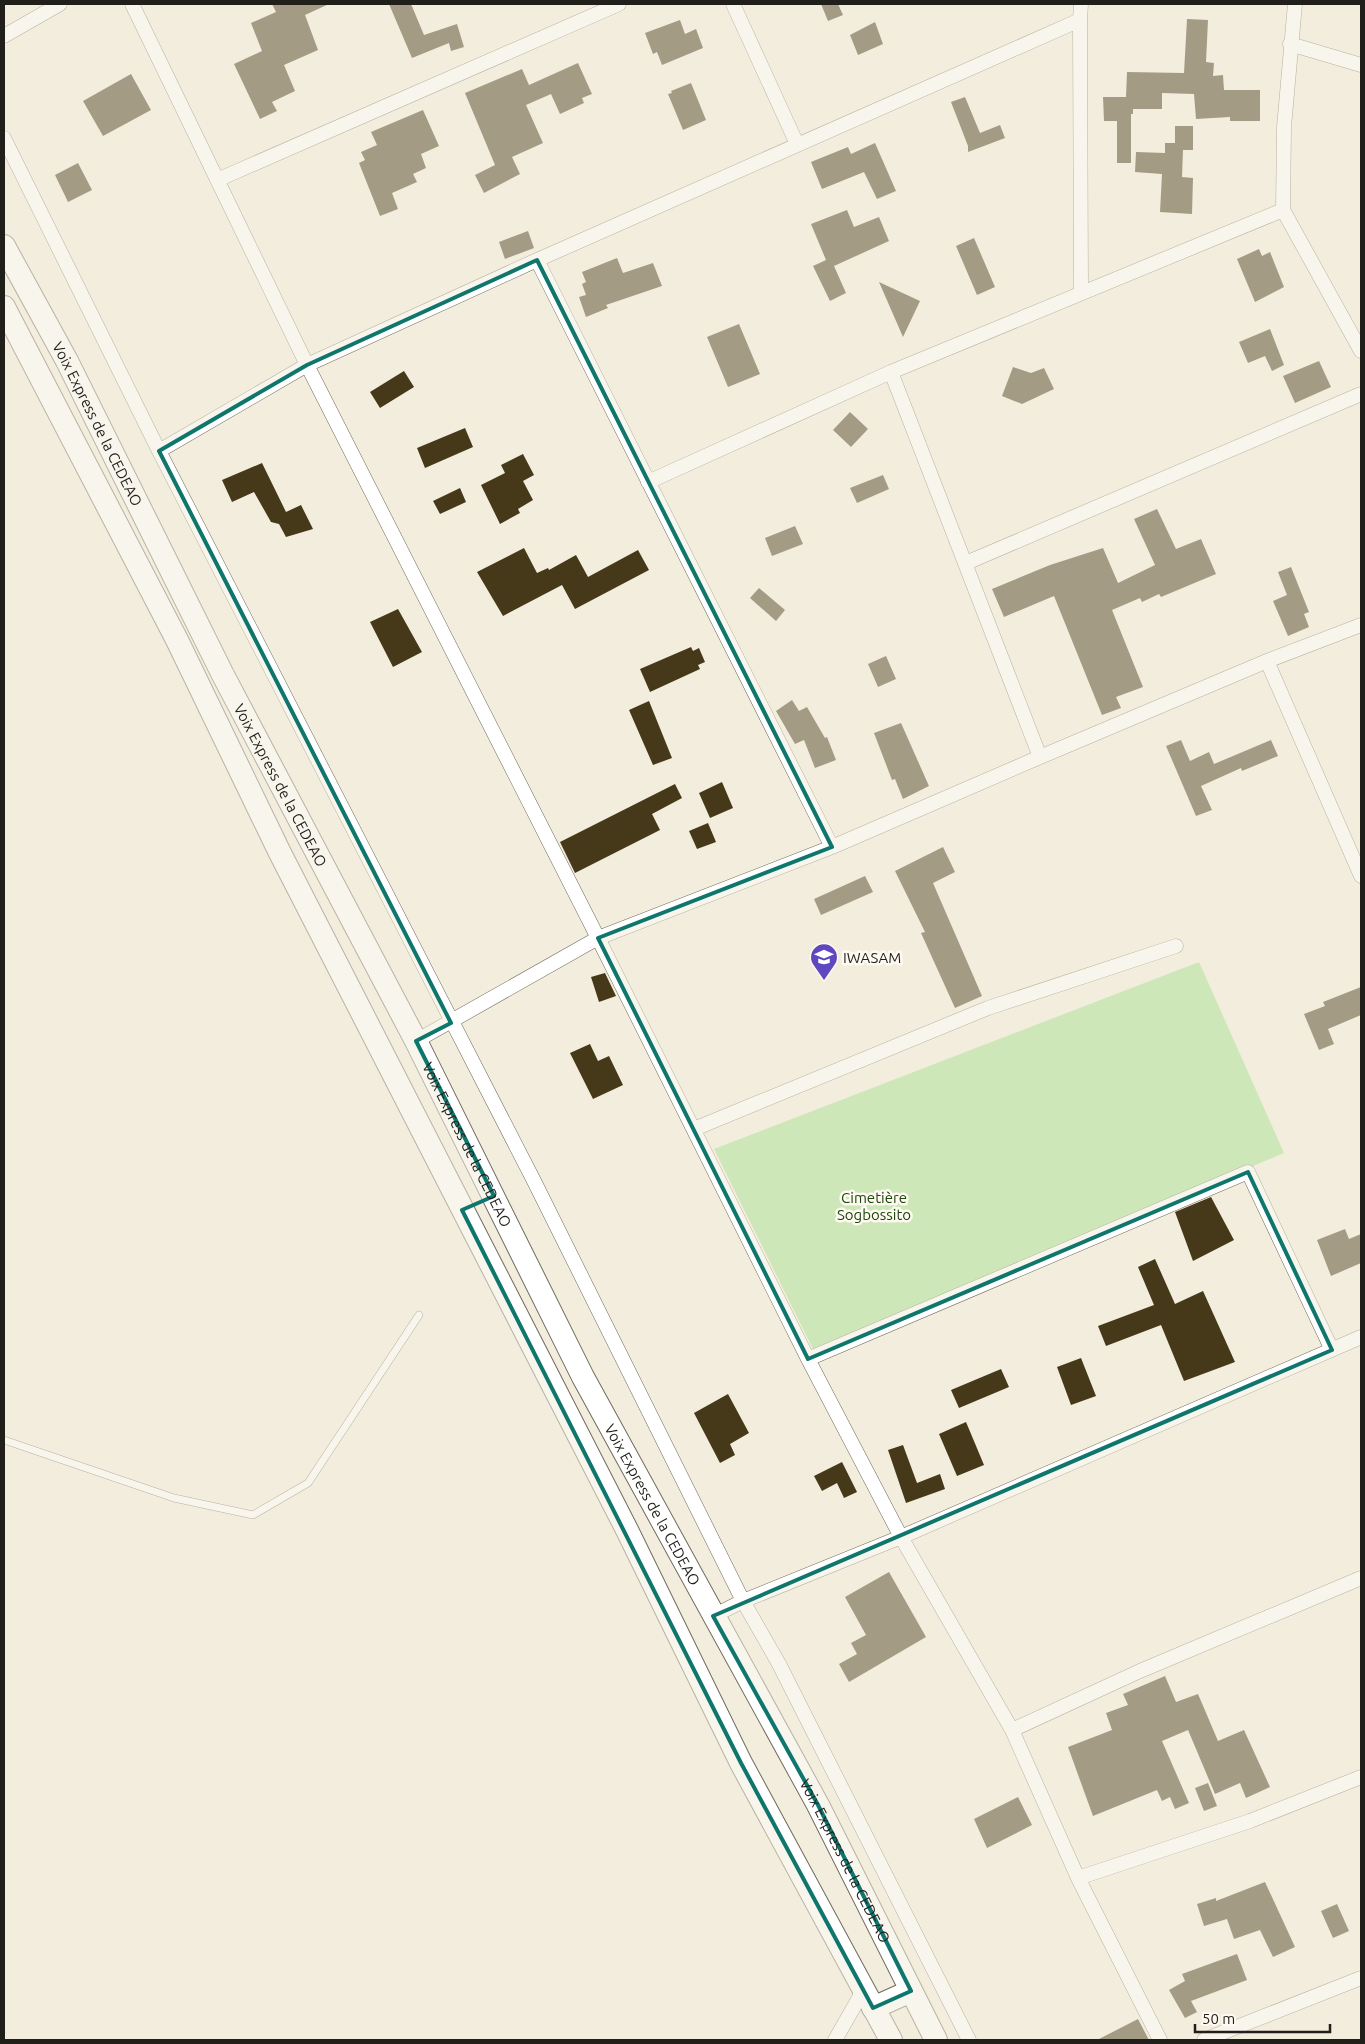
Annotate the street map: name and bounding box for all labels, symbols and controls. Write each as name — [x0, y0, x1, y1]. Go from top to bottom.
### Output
street label: Voix Express de la CEDEAO — [50, 339, 146, 509]
street label: Voix Express de la CEDEAO — [231, 701, 331, 869]
school or university icon: IWASAM — [809, 942, 839, 981]
place label: IWASAM — [843, 949, 901, 966]
street label: Voix Express de la CEDEAO — [419, 1059, 515, 1229]
park label: Cimetière Sogbossito — [837, 1189, 911, 1223]
street label: Voix Express de la CEDEAO — [602, 1421, 704, 1588]
street label: Voix Express de la CEDEAO — [797, 1776, 894, 1945]
scale bar — [1195, 2002, 1330, 2034]
text: 50 m — [1202, 2010, 1235, 2027]

